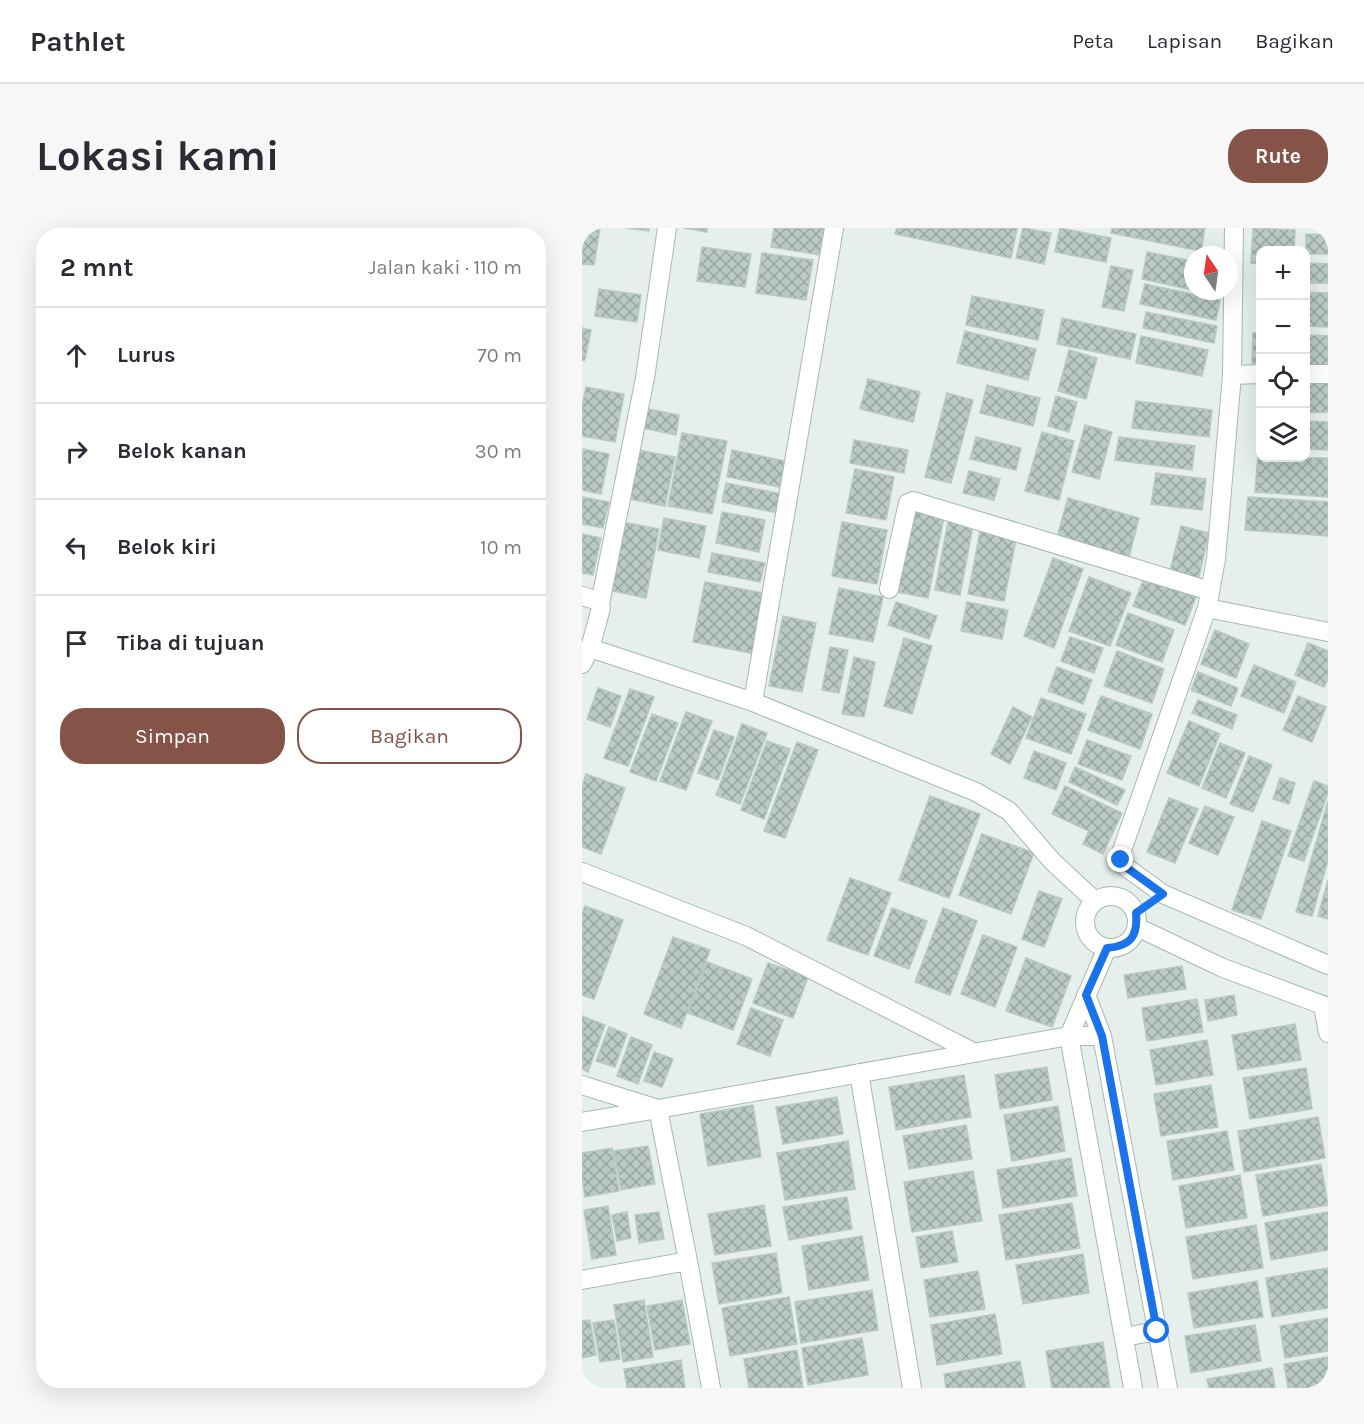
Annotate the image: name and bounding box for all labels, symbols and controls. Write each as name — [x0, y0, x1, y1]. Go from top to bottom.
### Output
text: Pathlet — [30, 25, 126, 58]
text: Peta — [1072, 29, 1114, 53]
text: Lapisan — [1147, 29, 1222, 53]
text: Bagikan — [1255, 29, 1334, 53]
button: Rute — [1228, 129, 1328, 183]
text: Lokasi kami — [36, 131, 280, 181]
north arrow — [1184, 246, 1238, 300]
map controls — [1256, 246, 1310, 462]
button: + — [1256, 246, 1310, 300]
text: 2 mnt — [60, 252, 133, 283]
text: Jalan kaki · 110 m — [368, 256, 522, 279]
button: − — [1256, 300, 1310, 354]
icon: ahead — [60, 339, 93, 372]
text: Lurus — [117, 342, 176, 368]
text: 70 m — [477, 344, 522, 367]
button: locate — [1256, 354, 1310, 408]
button: layers — [1256, 408, 1310, 462]
icon: right — [60, 435, 93, 468]
text: Belok kanan — [117, 438, 247, 464]
text: 30 m — [475, 440, 522, 463]
icon: left — [60, 531, 93, 564]
text: Belok kiri — [117, 534, 217, 560]
text: 10 m — [480, 536, 522, 559]
icon: arrive — [60, 627, 93, 660]
text: Tiba di tujuan — [117, 630, 264, 656]
button: Simpan — [60, 708, 285, 764]
button: Bagikan — [297, 708, 522, 764]
route end — [1107, 846, 1133, 872]
route start — [1143, 1317, 1169, 1343]

